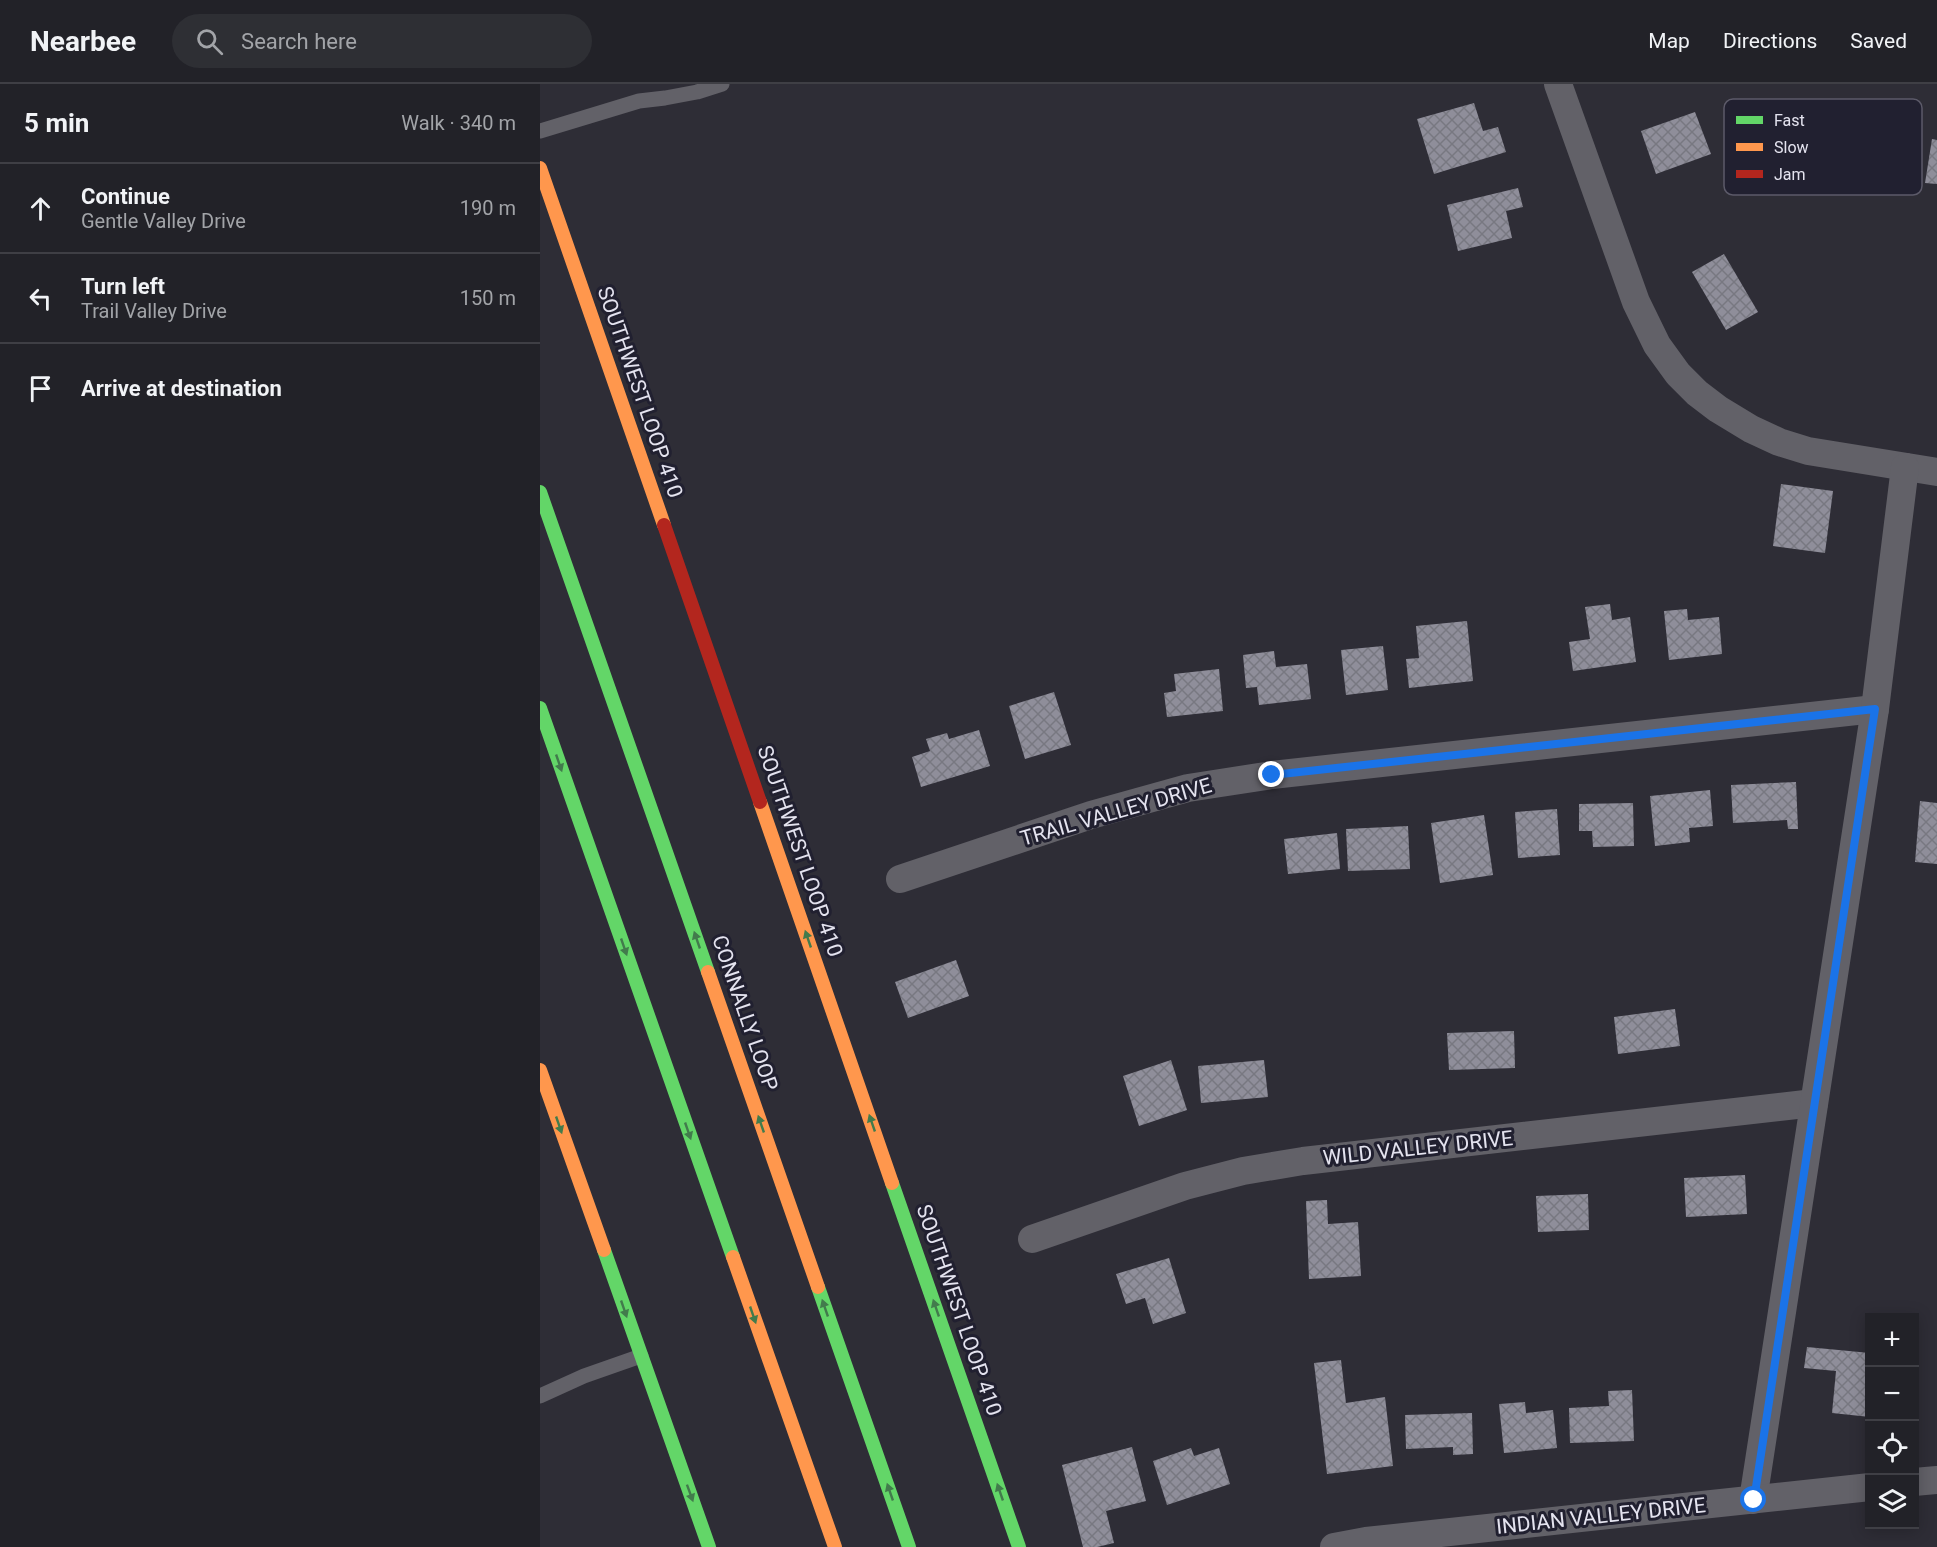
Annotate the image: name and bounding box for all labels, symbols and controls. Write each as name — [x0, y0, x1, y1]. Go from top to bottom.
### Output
search box — [172, 14, 592, 68]
text: Nearbee — [30, 25, 136, 58]
icon: search — [193, 25, 226, 58]
text: Search here — [241, 29, 357, 54]
text: Map — [1648, 29, 1690, 53]
text: Directions — [1723, 29, 1817, 53]
text: Saved — [1850, 29, 1907, 53]
legend — [1724, 99, 1922, 195]
text: 5 min — [24, 108, 89, 138]
text: Walk · 340 m — [401, 111, 516, 135]
text: Fast — [1774, 111, 1805, 130]
text: Slow — [1774, 138, 1809, 157]
text: Jam — [1774, 165, 1806, 184]
text: Continue — [81, 184, 170, 209]
icon: ahead — [24, 192, 57, 225]
text: 190 m — [460, 196, 516, 220]
text: Gentle Valley Drive — [81, 209, 246, 233]
text: Turn left — [81, 274, 165, 299]
icon: left — [24, 282, 57, 315]
street label: SOUTHWEST LOOP 410 — [593, 283, 687, 501]
text: 150 m — [460, 286, 516, 310]
text: Trail Valley Drive — [81, 299, 227, 323]
icon: arrive — [24, 372, 57, 405]
text: Arrive at destination — [81, 376, 282, 401]
street label: SOUTHWEST LOOP 410 — [753, 742, 847, 960]
one-way arrow — [555, 754, 565, 772]
route end — [1258, 761, 1284, 787]
street label: TRAIL VALLEY DRIVE — [1018, 773, 1214, 851]
one-way arrow — [691, 930, 701, 948]
one-way arrow — [803, 930, 813, 948]
street label: CONNALLY LOOP — [707, 932, 783, 1094]
one-way arrow — [619, 938, 629, 956]
one-way arrow — [867, 1114, 877, 1132]
one-way arrow — [756, 1115, 766, 1133]
one-way arrow — [555, 1117, 565, 1135]
one-way arrow — [684, 1122, 694, 1140]
street label: WILD VALLEY DRIVE — [1322, 1126, 1514, 1170]
street label: SOUTHWEST LOOP 410 — [912, 1201, 1006, 1419]
one-way arrow — [931, 1298, 941, 1316]
one-way arrow — [820, 1299, 830, 1317]
one-way arrow — [620, 1300, 630, 1318]
one-way arrow — [749, 1306, 759, 1324]
map controls — [1865, 1313, 1919, 1529]
button: + — [1865, 1313, 1919, 1367]
button: − — [1865, 1367, 1919, 1421]
button: locate — [1865, 1421, 1919, 1475]
button: layers — [1865, 1475, 1919, 1529]
one-way arrow — [884, 1483, 894, 1501]
one-way arrow — [995, 1483, 1005, 1501]
one-way arrow — [685, 1484, 695, 1502]
route start — [1740, 1486, 1766, 1512]
street label: INDIAN VALLEY DRIVE — [1495, 1493, 1707, 1539]

